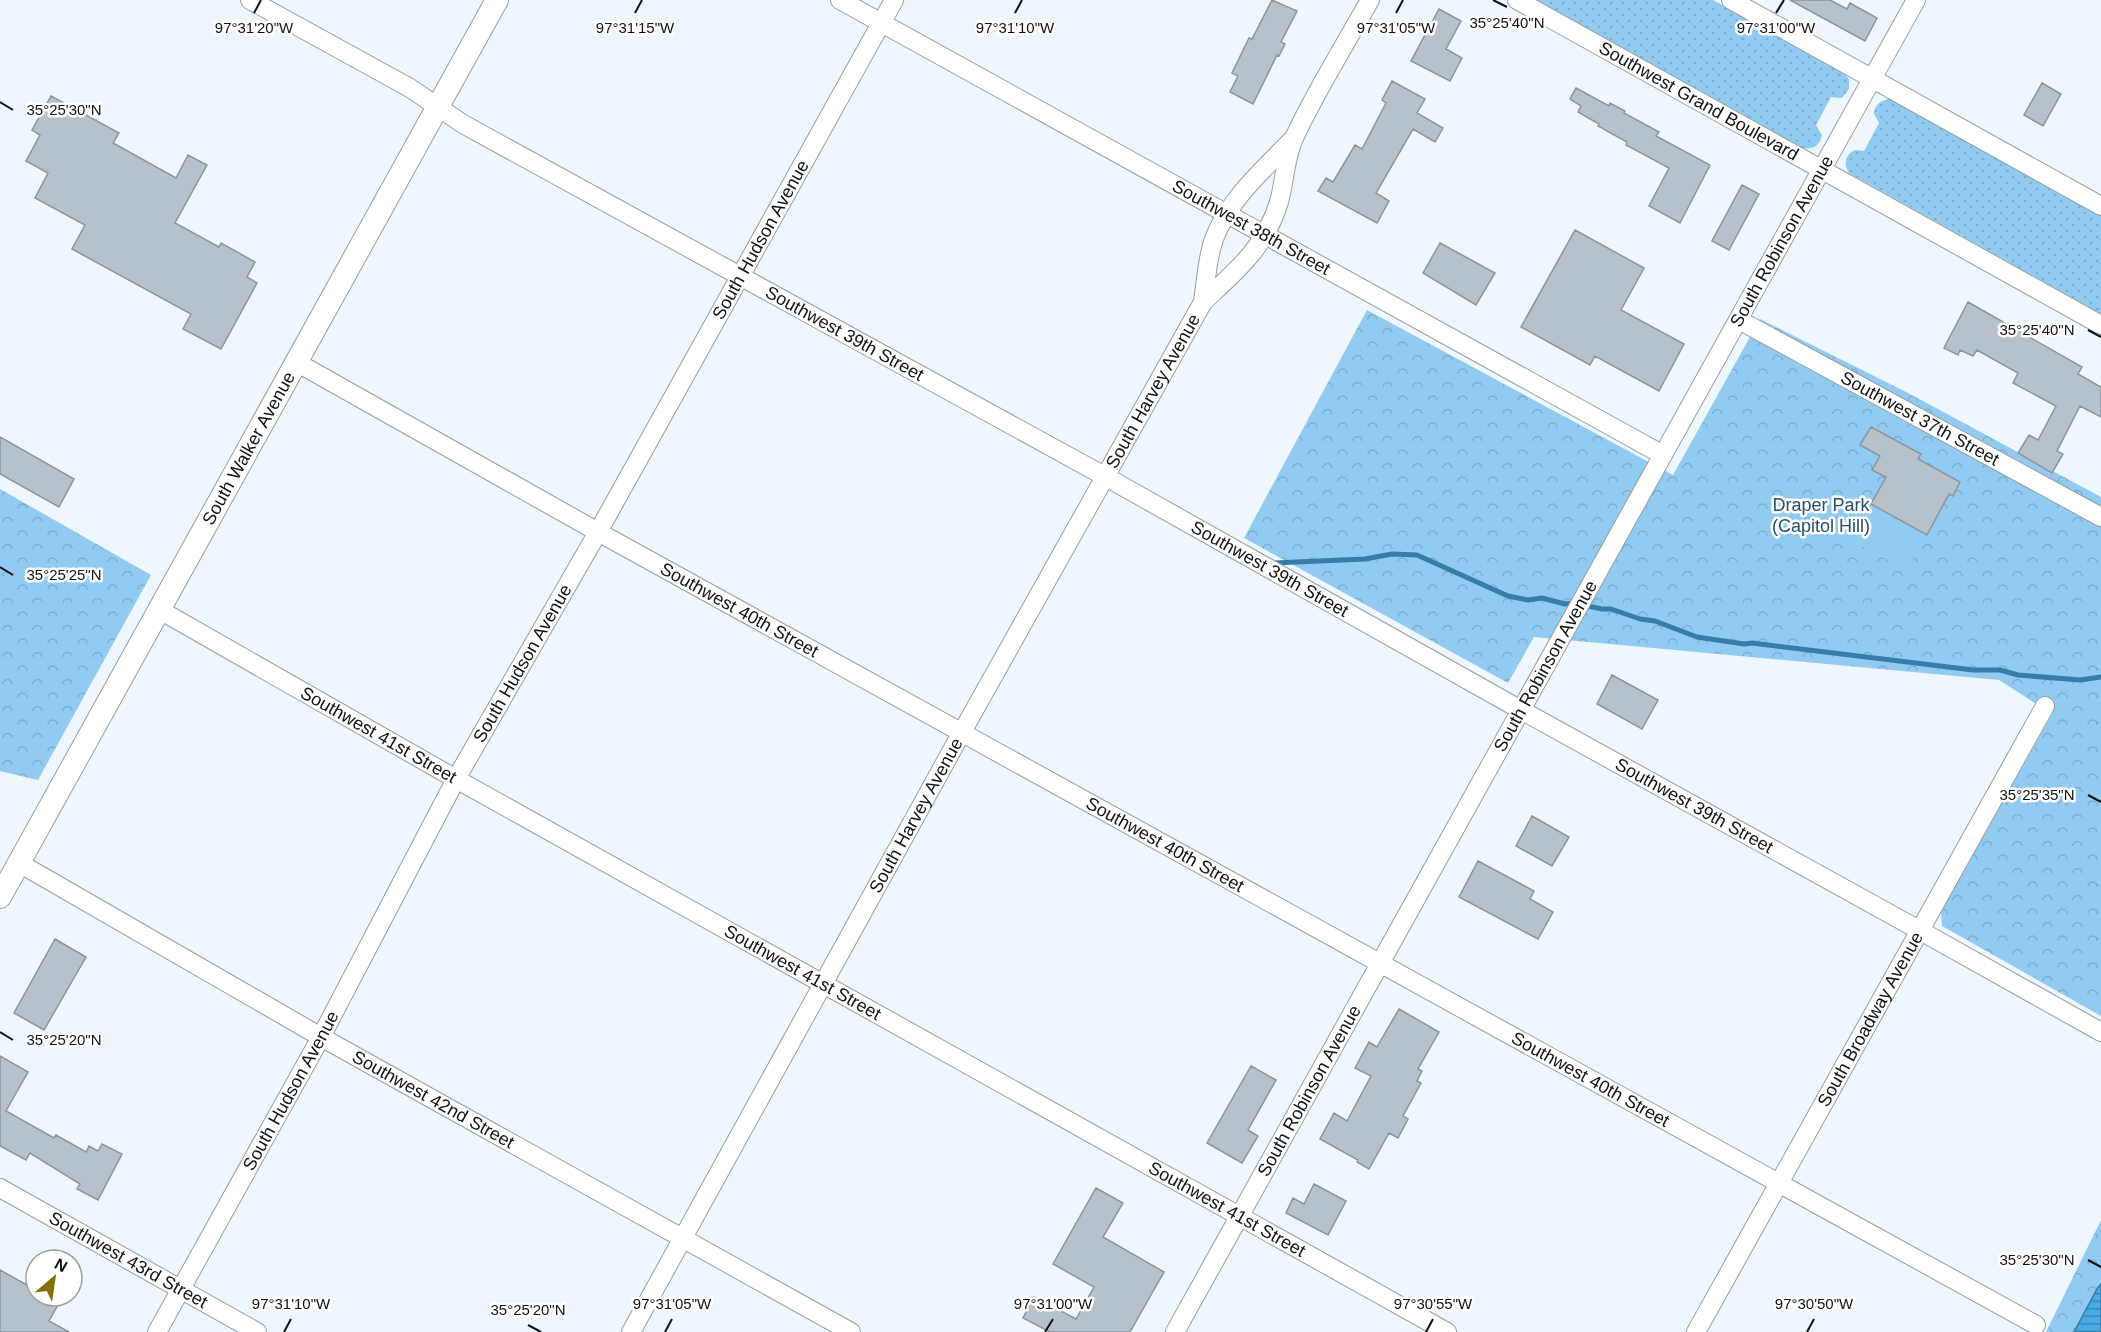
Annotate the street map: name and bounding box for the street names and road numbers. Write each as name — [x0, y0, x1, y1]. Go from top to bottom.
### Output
street label: Southwest Grand Boulevard — [1595, 38, 1802, 165]
street label: South Robinson Avenue — [1726, 152, 1837, 331]
street label: South Hudson Avenue — [708, 157, 813, 323]
street label: Southwest 38th Street — [1169, 176, 1334, 279]
street label: Southwest 39th Street — [762, 282, 927, 385]
street label: South Harvey Avenue — [1102, 310, 1204, 472]
street label: Southwest 37th Street — [1837, 367, 2003, 470]
street label: South Walker Avenue — [198, 368, 299, 528]
street label: Southwest 39th Street — [1188, 517, 1352, 621]
street label: Southwest 40th Street — [657, 558, 822, 662]
street label: South Robinson Avenue — [1490, 577, 1601, 755]
street label: South Hudson Avenue — [469, 581, 576, 746]
street label: Southwest 41st Street — [297, 683, 460, 787]
street label: South Harvey Avenue — [865, 734, 967, 896]
street label: Southwest 39th Street — [1612, 754, 1777, 857]
street label: Southwest 40th Street — [1082, 793, 1247, 896]
street label: Southwest 41st Street — [721, 921, 884, 1024]
street label: South Broadway Avenue — [1814, 928, 1927, 1110]
street label: South Robinson Avenue — [1254, 1002, 1365, 1180]
street label: South Hudson Avenue — [239, 1008, 343, 1174]
street label: Southwest 40th Street — [1508, 1028, 1673, 1131]
street label: Southwest 42nd Street — [349, 1046, 518, 1153]
street label: Southwest 41st Street — [1145, 1158, 1309, 1261]
street label: Southwest 43rd Street — [46, 1208, 211, 1312]

